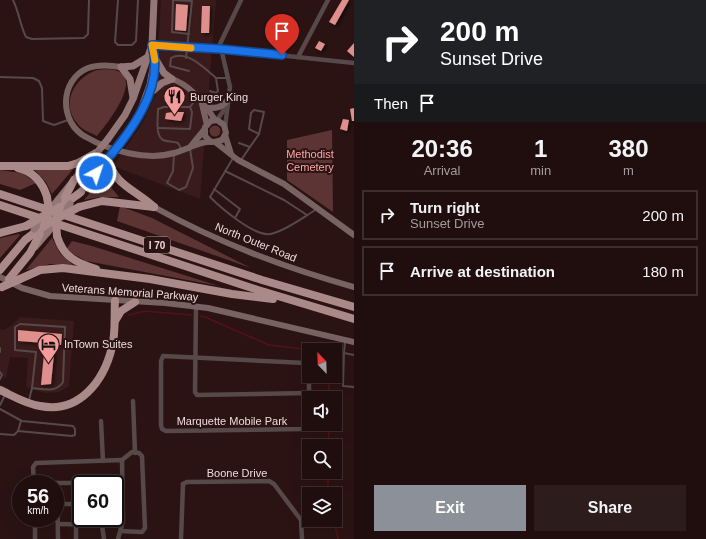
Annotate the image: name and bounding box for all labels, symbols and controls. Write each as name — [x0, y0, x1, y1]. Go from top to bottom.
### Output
pin — [265, 14, 299, 55]
icon: right — [374, 16, 426, 68]
text: 200 m — [440, 16, 519, 47]
icon: arrive — [271, 20, 293, 42]
text: Sunset Drive — [440, 49, 543, 69]
restaurant icon: Burger King — [161, 84, 187, 117]
place label: Burger King — [190, 91, 248, 103]
icon: arrive — [416, 92, 438, 114]
text: Then — [374, 95, 408, 112]
text: 20:36 — [411, 135, 473, 162]
text: 1 — [534, 135, 547, 162]
text: 380 — [609, 135, 649, 162]
park label: Methodist Cemetery — [286, 148, 334, 173]
position arrow — [75, 152, 117, 194]
text: Arrival — [424, 163, 461, 178]
text: min — [530, 163, 551, 178]
text: m — [623, 163, 634, 178]
text: Turn right — [410, 199, 480, 216]
icon: right — [376, 204, 398, 226]
text: 200 m — [642, 207, 684, 224]
text: Sunset Drive — [410, 216, 484, 231]
street label: North Outer Road — [213, 220, 299, 264]
road number: I 70 — [144, 237, 170, 253]
icon: arrive — [376, 260, 398, 282]
text: Arrive at destination — [410, 263, 555, 280]
text: 180 m — [642, 263, 684, 280]
street label: Veterans Memorial Parkway — [61, 281, 199, 303]
hotel icon: InTown Suites — [35, 331, 61, 364]
place label: InTown Suites — [64, 338, 133, 350]
north arrow — [302, 343, 342, 383]
map controls — [302, 343, 342, 527]
button: sound — [302, 391, 342, 431]
street label: Marquette Mobile Park — [177, 415, 288, 427]
button: search — [302, 439, 342, 479]
street label: Boone Drive — [207, 467, 267, 479]
speed limit sign: 60 — [72, 475, 124, 527]
text: 56 — [27, 485, 49, 507]
button: Exit — [374, 485, 526, 531]
button: Share — [534, 485, 686, 531]
button: layers — [302, 487, 342, 527]
text: km/h — [27, 505, 49, 516]

